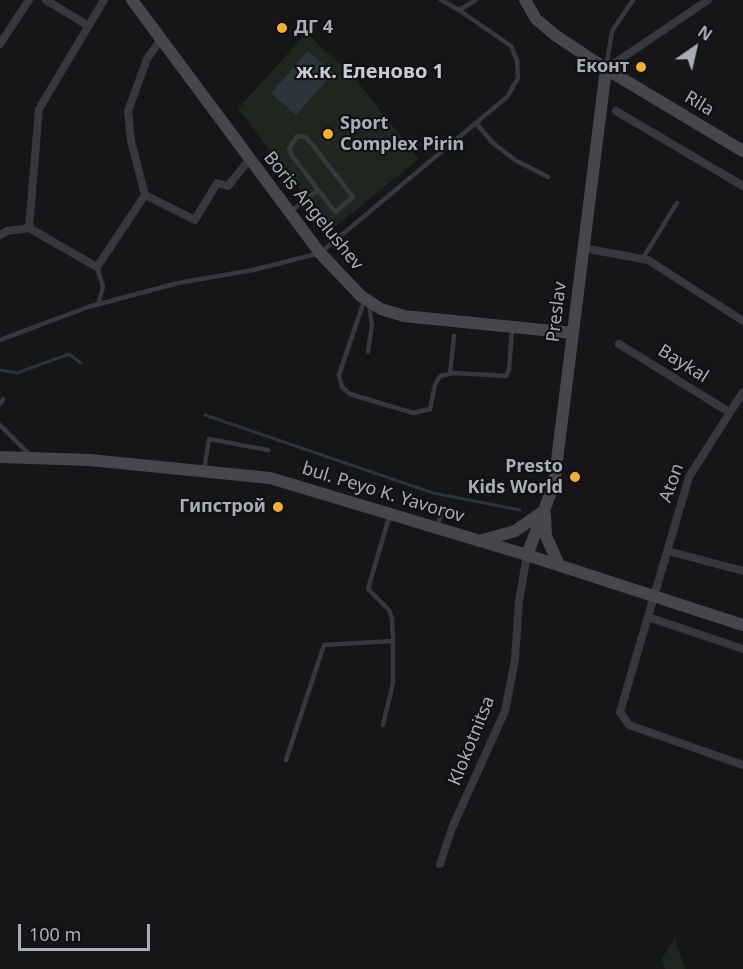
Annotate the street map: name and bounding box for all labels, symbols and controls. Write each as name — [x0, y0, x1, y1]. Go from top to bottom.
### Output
place label: ДГ 4 — [294, 17, 333, 39]
north arrow — [665, 18, 725, 78]
text: N — [694, 20, 717, 46]
marker: ДГ 4 — [275, 21, 289, 35]
place label: Еконт — [576, 56, 629, 78]
district label: ж.к. Еленово 1 — [296, 60, 444, 84]
marker: Еконт — [634, 60, 648, 74]
street label: Rila — [680, 87, 718, 121]
place label: Sport Complex Pirin — [340, 113, 464, 156]
marker: Sport Complex Pirin — [321, 127, 335, 141]
street label: Boris Angelushev — [259, 147, 367, 275]
street label: Preslav — [543, 281, 571, 343]
street label: Baykal — [654, 340, 712, 388]
place label: Presto Kids World — [467, 456, 563, 498]
street label: bul. Peyo K. Yavorov — [299, 458, 467, 528]
street label: Aton — [655, 461, 689, 505]
marker: Presto Kids World — [568, 470, 582, 484]
place label: Гипстрой — [179, 496, 266, 518]
marker: Гипстрой — [271, 500, 285, 514]
street label: Klokotnitsa — [444, 693, 500, 789]
scale bar — [21, 912, 153, 950]
text: 100 m — [29, 922, 81, 946]

